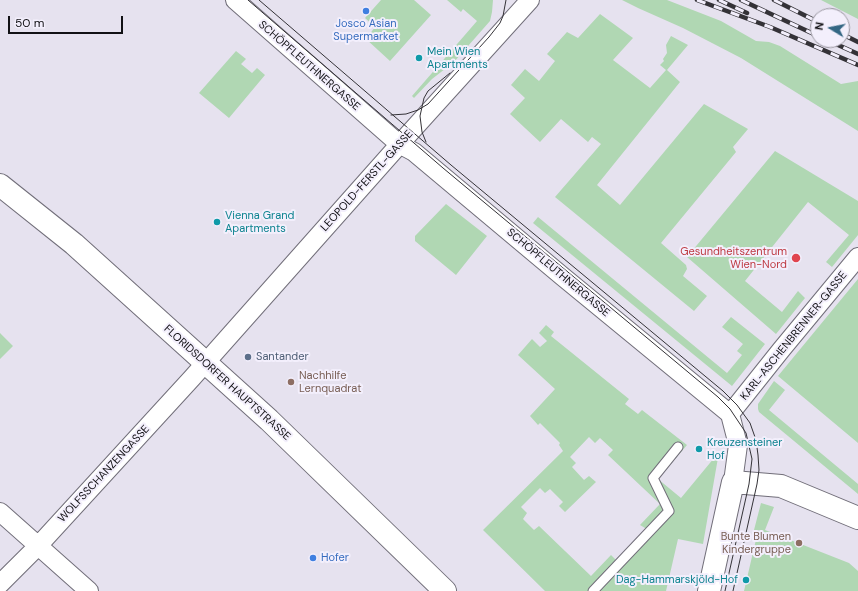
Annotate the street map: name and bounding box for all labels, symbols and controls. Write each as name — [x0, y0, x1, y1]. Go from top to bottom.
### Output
marker: Josco Asian Supermarket — [361, 6, 371, 16]
scale bar — [10, 8, 125, 34]
north arrow — [810, 8, 850, 48]
text: 50 m — [15, 15, 44, 31]
place label: Josco Asian Supermarket — [333, 17, 399, 43]
street label: SCHÖPFLEUTHNERGASSE — [255, 18, 363, 114]
text: N — [812, 21, 827, 31]
place label: Mein Wien Apartments — [427, 45, 488, 71]
marker: Mein Wien Apartments — [414, 53, 424, 63]
street label: LEOPOLD-FERSTL-GASSE — [318, 128, 416, 234]
place label: Vienna Grand Apartments — [225, 209, 294, 235]
marker: Vienna Grand Apartments — [212, 217, 222, 227]
street label: SCHÖPFLEUTHNERGASSE — [504, 226, 612, 320]
place label: Gesundheitszentrum Wien-Nord — [680, 245, 787, 271]
marker: Gesundheitszentrum Wien-Nord — [790, 252, 802, 264]
street label: KARL-ASCHENBRENNER-GASSE — [738, 269, 850, 403]
street label: FLORIDSDORFER HAUPTSTRASSE — [161, 323, 293, 443]
place label: Santander — [256, 350, 309, 364]
marker: Santander — [243, 352, 253, 362]
place label: Nachhilfe Lernquadrat — [299, 369, 361, 395]
marker: Nachhilfe Lernquadrat — [286, 377, 296, 387]
street label: WOLFSSCHANZENGASSE — [56, 423, 152, 525]
place label: Kreuzensteiner Hof — [707, 436, 782, 462]
marker: Kreuzensteiner Hof — [694, 444, 704, 454]
place label: Bunte Blumen Kindergruppe — [721, 530, 791, 556]
marker: Bunte Blumen Kindergruppe — [794, 538, 804, 548]
place label: Hofer — [321, 551, 349, 565]
marker: Hofer — [308, 553, 318, 563]
place label: Dag-Hammarskjöld-Hof — [616, 573, 738, 587]
marker: Dag-Hammarskjöld-Hof — [741, 575, 751, 585]

